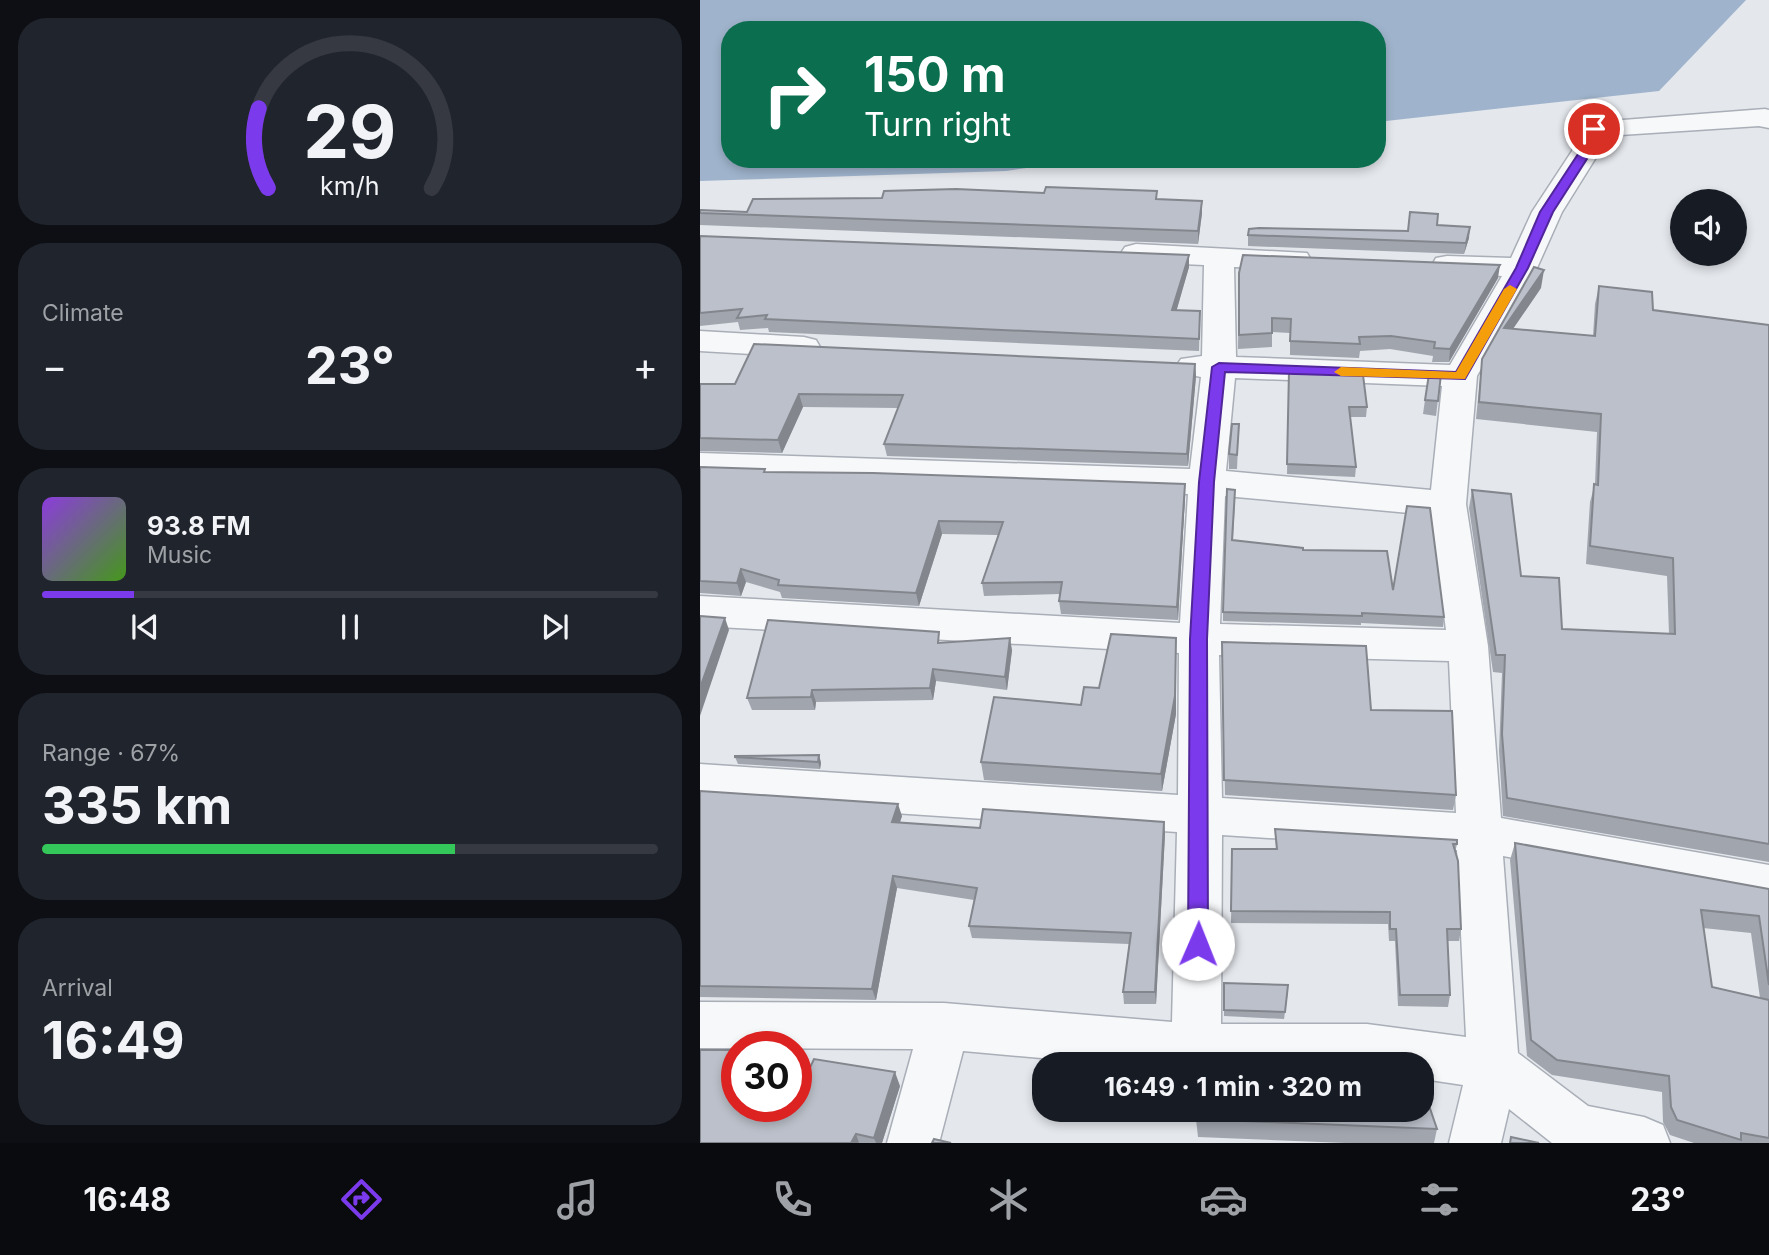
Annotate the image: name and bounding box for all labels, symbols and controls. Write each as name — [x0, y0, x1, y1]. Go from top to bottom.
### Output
text: 150 m — [864, 45, 1006, 104]
icon: right — [749, 49, 840, 140]
text: 29 — [303, 87, 397, 176]
pin — [1564, 99, 1624, 159]
text: Turn right — [864, 105, 1011, 144]
icon: arrive — [1575, 110, 1613, 148]
text: km/h — [320, 170, 380, 200]
map controls — [1670, 189, 1747, 266]
button: sound — [1670, 189, 1747, 266]
text: Climate — [42, 299, 124, 327]
text: 23° — [305, 334, 395, 397]
text: − — [42, 343, 67, 389]
text: + — [633, 343, 658, 389]
text: 93.8 FM — [147, 510, 251, 541]
text: Music — [147, 541, 212, 569]
icon: previous — [126, 608, 164, 646]
icon: pause — [331, 608, 369, 646]
icon: next — [536, 608, 574, 646]
text: Range · 67% — [42, 739, 180, 767]
text: 335 km — [42, 774, 232, 837]
position arrow — [1161, 907, 1235, 981]
text: Arrival — [42, 974, 113, 1002]
text: 16:49 — [42, 1009, 185, 1072]
speed limit sign: 30 — [721, 1031, 812, 1122]
text: 16:49 · 1 min · 320 m — [1104, 1071, 1362, 1102]
icon: directions — [337, 1175, 386, 1224]
icon: music — [553, 1175, 602, 1224]
icon: phone — [768, 1175, 817, 1224]
icon: climate — [984, 1175, 1033, 1224]
icon: car — [1199, 1175, 1248, 1224]
icon: filters — [1415, 1175, 1464, 1224]
text: 16:48 — [83, 1180, 171, 1219]
text: 23° — [1630, 1180, 1686, 1219]

